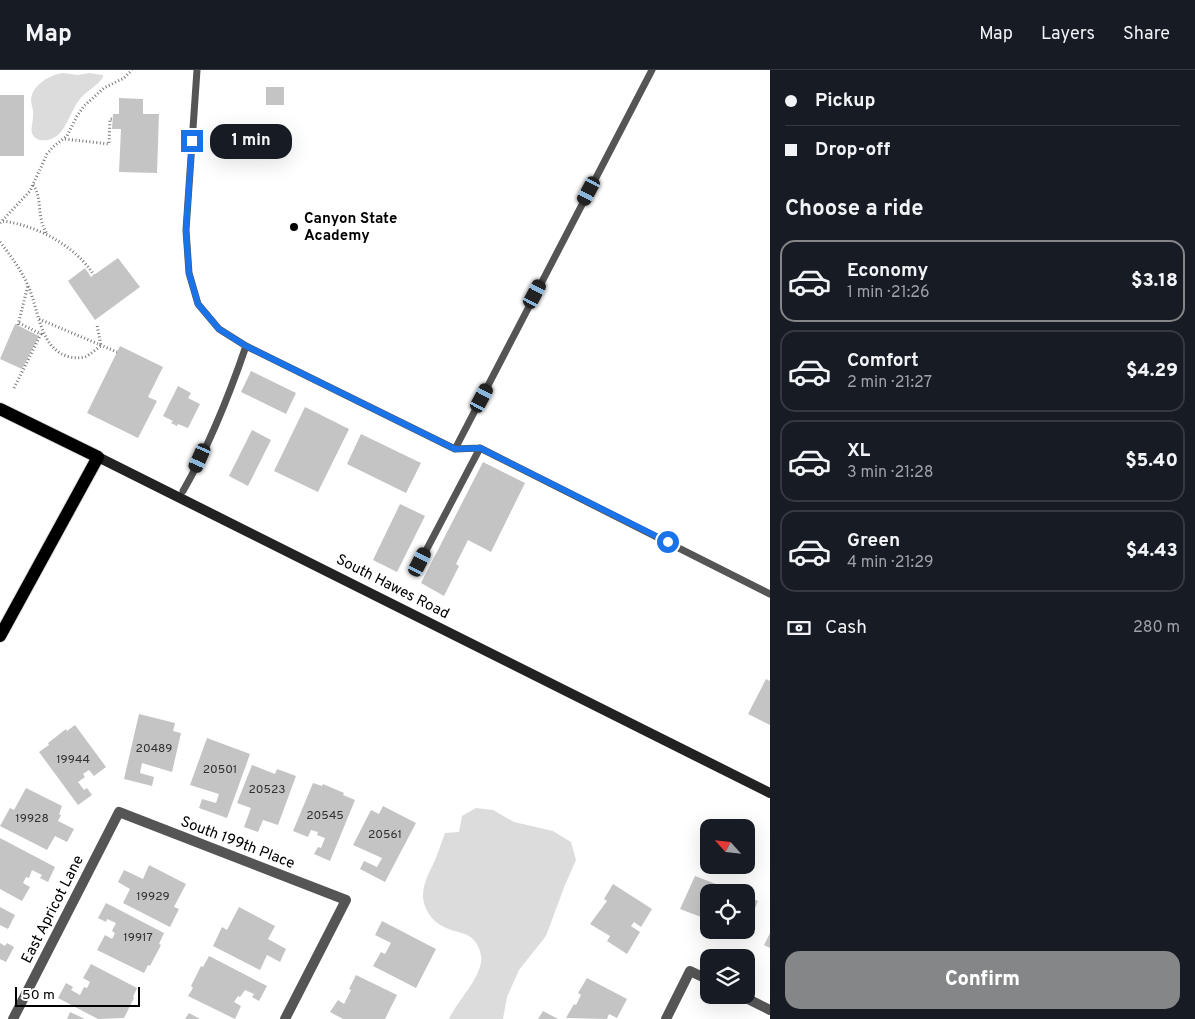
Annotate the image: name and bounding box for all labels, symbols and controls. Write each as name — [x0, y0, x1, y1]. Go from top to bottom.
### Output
text: Map — [25, 20, 72, 50]
text: Map — [979, 23, 1013, 46]
text: Layers — [1041, 23, 1095, 46]
text: Share — [1123, 23, 1170, 46]
text: Pickup — [815, 89, 875, 113]
callout: 1 min — [210, 124, 292, 158]
route end — [181, 130, 203, 152]
text: 1 min — [231, 131, 271, 151]
text: Drop-off — [815, 138, 890, 162]
car — [575, 174, 602, 208]
text: Choose a ride — [785, 196, 923, 223]
place label: Canyon State Academy — [304, 210, 397, 246]
marker: Canyon State Academy — [288, 221, 300, 233]
icon: car — [787, 259, 832, 304]
text: Economy — [847, 259, 928, 283]
text: $3.18 — [1131, 269, 1178, 293]
car — [521, 277, 548, 311]
text: 1 min · 21:26 — [847, 283, 930, 303]
icon: car — [787, 349, 832, 394]
text: Comfort — [847, 349, 919, 373]
text: $4.29 — [1126, 359, 1178, 383]
text: 2 min · 21:27 — [847, 373, 932, 393]
car — [468, 381, 495, 415]
icon: car — [787, 439, 832, 484]
text: XL — [847, 439, 870, 463]
car — [187, 441, 212, 475]
text: $5.40 — [1125, 449, 1178, 473]
text: 3 min · 21:28 — [847, 463, 933, 483]
icon: car — [787, 529, 832, 574]
text: Green — [847, 529, 900, 553]
route start — [657, 531, 679, 553]
text: $4.43 — [1126, 539, 1178, 563]
car — [406, 545, 433, 579]
street label: South Hawes Road — [333, 551, 452, 624]
text: 4 min · 21:29 — [847, 553, 934, 573]
icon: cash — [785, 614, 813, 642]
text: Cash — [825, 616, 867, 640]
text: 280 m — [1133, 618, 1180, 638]
house number: 20489 — [136, 741, 172, 757]
house number: 19944 — [56, 752, 90, 768]
house number: 20501 — [203, 762, 237, 778]
house number: 20523 — [248, 782, 286, 798]
house number: 20545 — [306, 808, 344, 824]
house number: 19928 — [15, 811, 49, 827]
street label: South 199th Place — [178, 813, 297, 874]
north arrow — [700, 819, 755, 874]
map controls — [700, 819, 755, 1004]
house number: 20561 — [368, 827, 402, 843]
street label: East Apricot Lane — [18, 852, 89, 967]
button: locate — [700, 884, 755, 939]
house number: 19929 — [136, 889, 170, 905]
house number: 19917 — [123, 930, 153, 946]
button: layers — [700, 949, 755, 1004]
button: Confirm — [785, 951, 1180, 1009]
scale bar — [15, 984, 140, 1007]
text: 50 m — [22, 987, 55, 1004]

